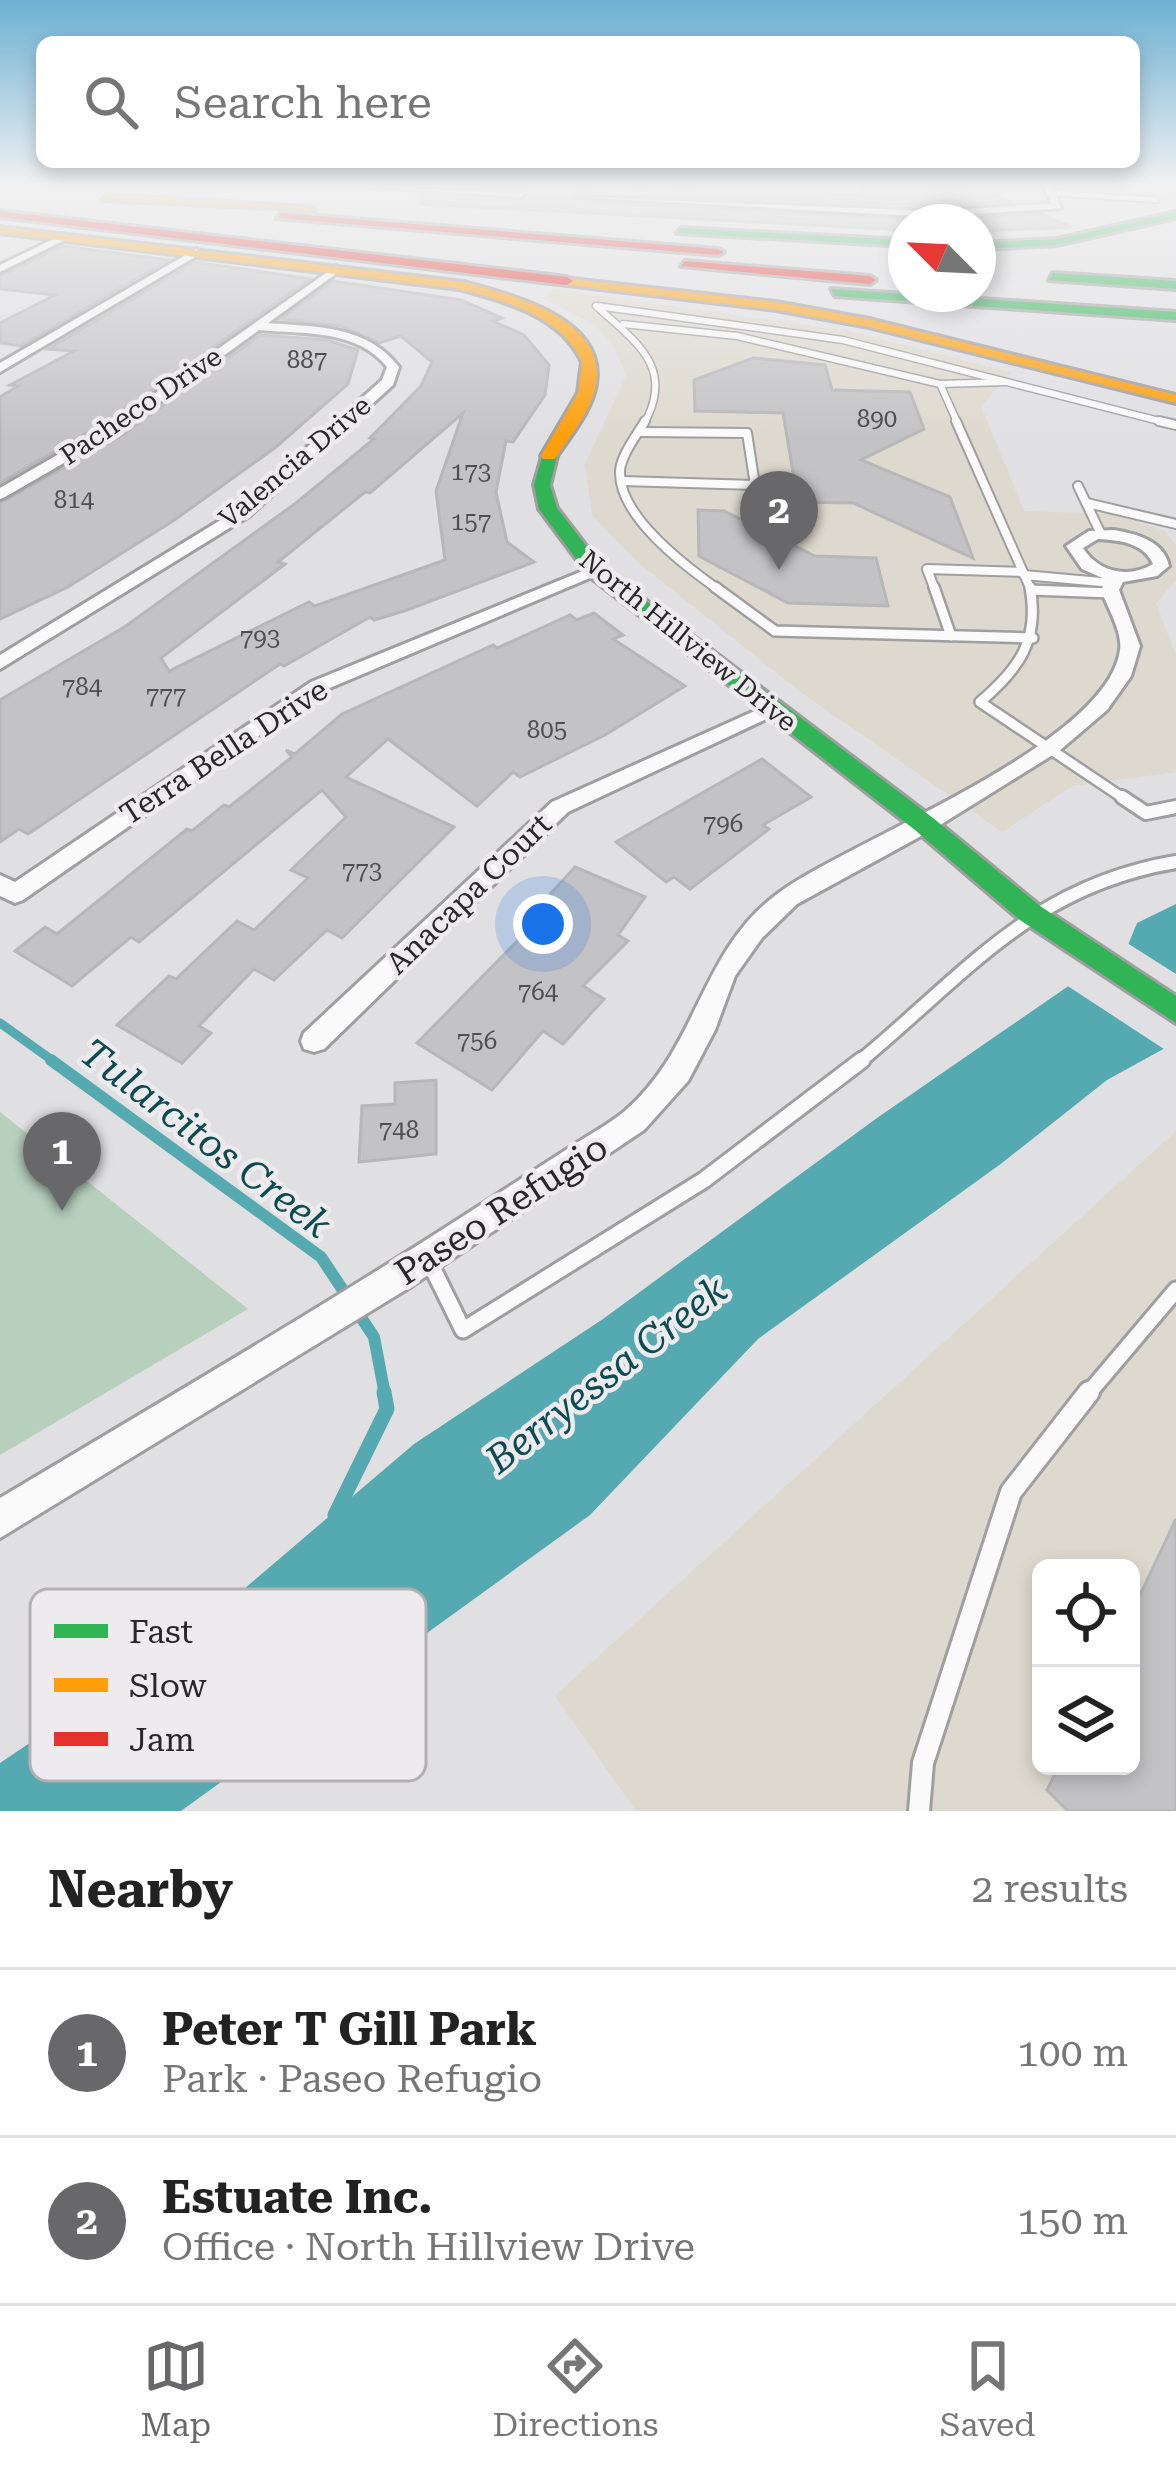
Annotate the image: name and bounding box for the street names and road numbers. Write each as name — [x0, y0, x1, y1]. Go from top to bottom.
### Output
street label: Pacheco Drive — [54, 340, 228, 472]
street label: Valencia Drive — [213, 389, 377, 535]
street label: North Hillview Drive — [573, 544, 803, 738]
street label: Terra Bella Drive — [114, 672, 334, 832]
street label: Anacapa Court — [379, 806, 558, 981]
street label: Paseo Refugio — [388, 1126, 615, 1294]

